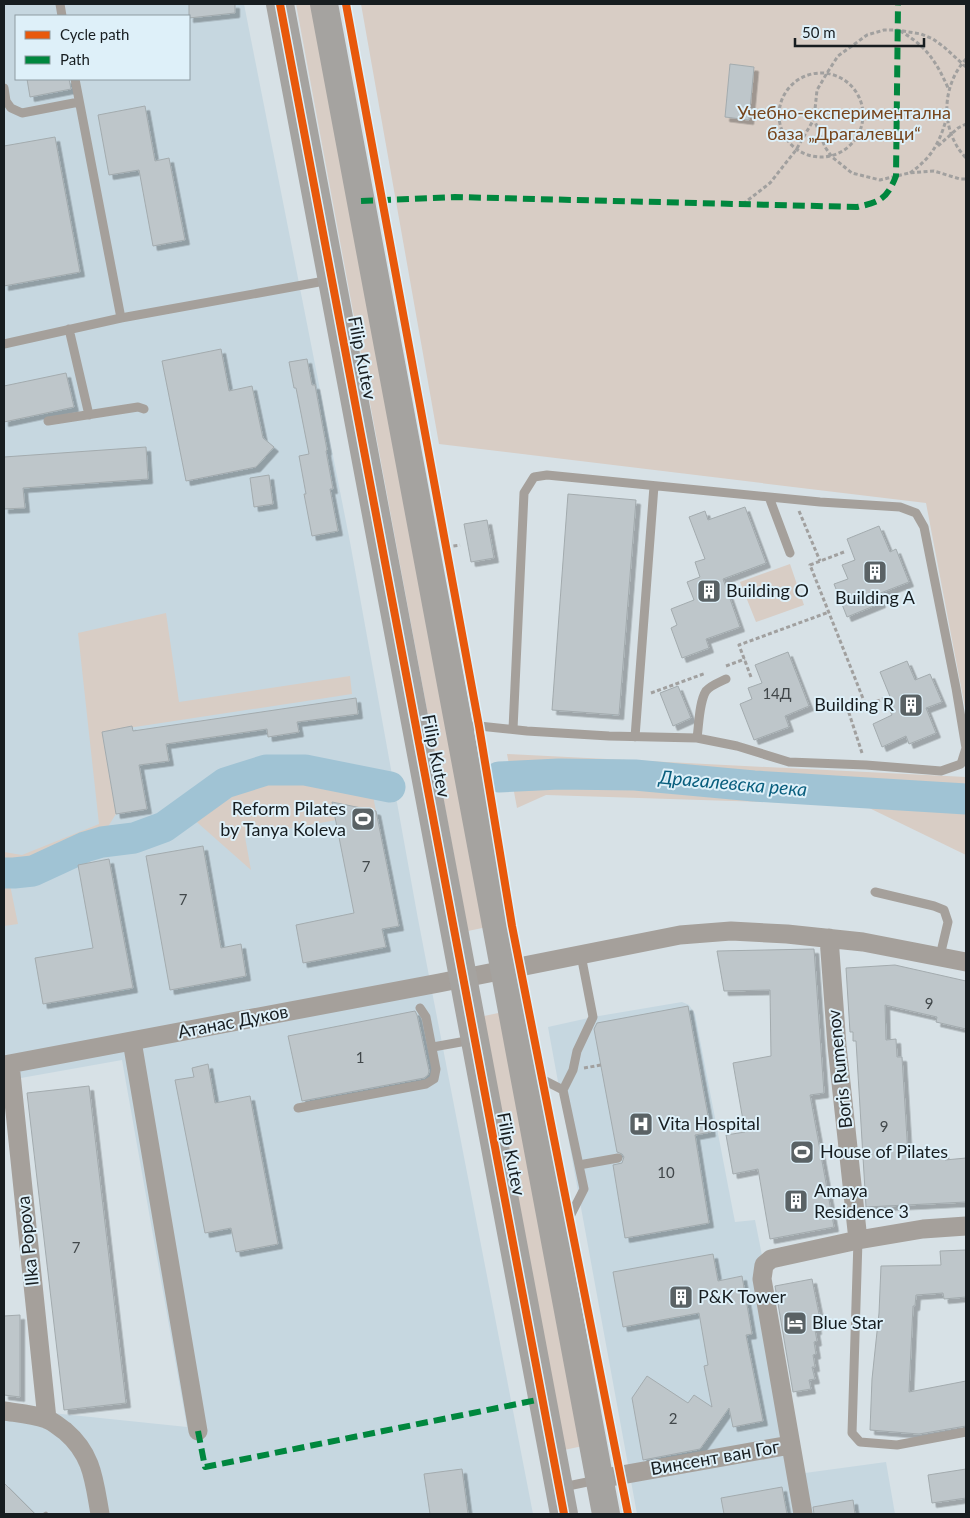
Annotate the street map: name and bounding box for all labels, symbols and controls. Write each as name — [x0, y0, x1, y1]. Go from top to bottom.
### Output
legend — [15, 15, 190, 80]
scale bar — [795, 15, 924, 47]
text: 50 m — [802, 23, 836, 41]
text: Cycle path — [60, 25, 129, 43]
text: Path — [60, 50, 90, 68]
park label: Учебно-експериментална база „Драгалевци“ — [737, 101, 951, 144]
street label: Filip Kutev — [344, 314, 382, 402]
building icon: Building A — [862, 559, 888, 585]
building icon: Building O — [696, 578, 722, 604]
place label: Building O — [726, 579, 809, 601]
place label: Building A — [835, 586, 916, 608]
house number: 14Д — [762, 684, 792, 702]
building icon: Building R — [898, 692, 924, 718]
place label: Building R — [814, 693, 895, 715]
street label: Filip Kutev — [418, 712, 456, 800]
water label: Драгалевска река — [657, 764, 808, 800]
place label: Reform Pilates by Tanya Koleva — [220, 797, 346, 840]
sports icon: Reform Pilates by Tanya Koleva — [350, 806, 376, 832]
house number: 7 — [362, 857, 371, 875]
house number: 7 — [179, 890, 188, 908]
house number: 9 — [925, 994, 933, 1012]
street label: Атанас Дуков — [176, 1000, 290, 1043]
street label: Boris Rumenov — [822, 1008, 856, 1130]
house number: 1 — [356, 1048, 364, 1066]
street label: Filip Kutev — [493, 1110, 531, 1198]
hospital icon: Vita Hospital — [628, 1111, 654, 1137]
place label: Vita Hospital — [658, 1112, 760, 1134]
house number: 9 — [880, 1117, 888, 1135]
sports icon: House of Pilates — [789, 1139, 815, 1165]
place label: House of Pilates — [820, 1140, 948, 1162]
house number: 10 — [657, 1163, 675, 1181]
place label: Amaya Residence 3 — [814, 1179, 909, 1222]
building icon: Amaya Residence 3 — [783, 1188, 809, 1214]
street label: Ilka Popova — [11, 1195, 43, 1287]
house number: 7 — [72, 1238, 81, 1256]
building icon: P&K Tower — [668, 1284, 694, 1310]
place label: P&K Tower — [698, 1285, 786, 1307]
hotel icon: Blue Star — [782, 1310, 808, 1336]
place label: Blue Star — [812, 1311, 884, 1333]
house number: 2 — [669, 1409, 677, 1427]
street label: Винсент ван Гог — [649, 1435, 782, 1479]

